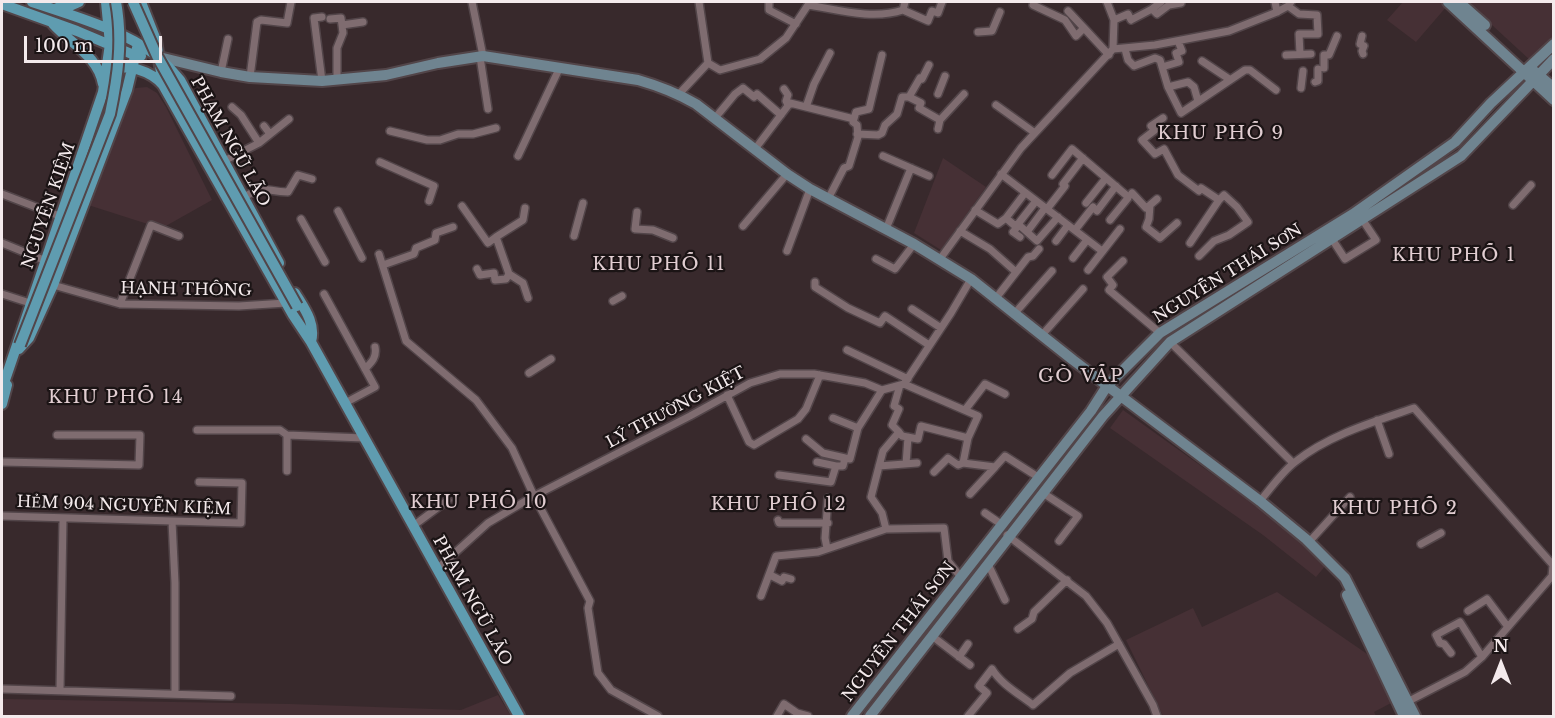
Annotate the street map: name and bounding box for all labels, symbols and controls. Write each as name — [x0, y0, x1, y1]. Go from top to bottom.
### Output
scale bar — [27, 24, 165, 62]
text: 100 m — [35, 35, 93, 57]
street label: PHẠM NGŨ LÃO — [186, 74, 274, 210]
district label: KHU PHỐ 9 — [1157, 123, 1285, 145]
street label: NGUYỄN KIỆM — [18, 140, 80, 272]
street label: NGUYỄN THÁI SƠN — [1150, 220, 1306, 328]
district label: KHU PHỐ 1 — [1392, 245, 1516, 267]
district label: KHU PHỐ 11 — [592, 254, 726, 276]
street label: HẠNH THÔNG — [120, 279, 252, 301]
street label: LÝ THƯỜNG KIỆT — [603, 363, 749, 453]
district label: GÒ VẤP — [1038, 366, 1124, 388]
district label: KHU PHỐ 14 — [48, 387, 184, 409]
district label: KHU PHỐ 10 — [410, 492, 548, 514]
street label: HẺM 904 NGUYỄN KIỆM — [16, 493, 232, 519]
district label: KHU PHỐ 12 — [711, 494, 847, 516]
district label: KHU PHỐ 2 — [1332, 498, 1458, 520]
street label: PHẠM NGŨ LÃO — [428, 533, 516, 669]
street label: NGUYỄN THÁI SƠN — [839, 558, 959, 706]
north arrow — [1471, 634, 1531, 694]
text: N — [1493, 636, 1509, 656]

